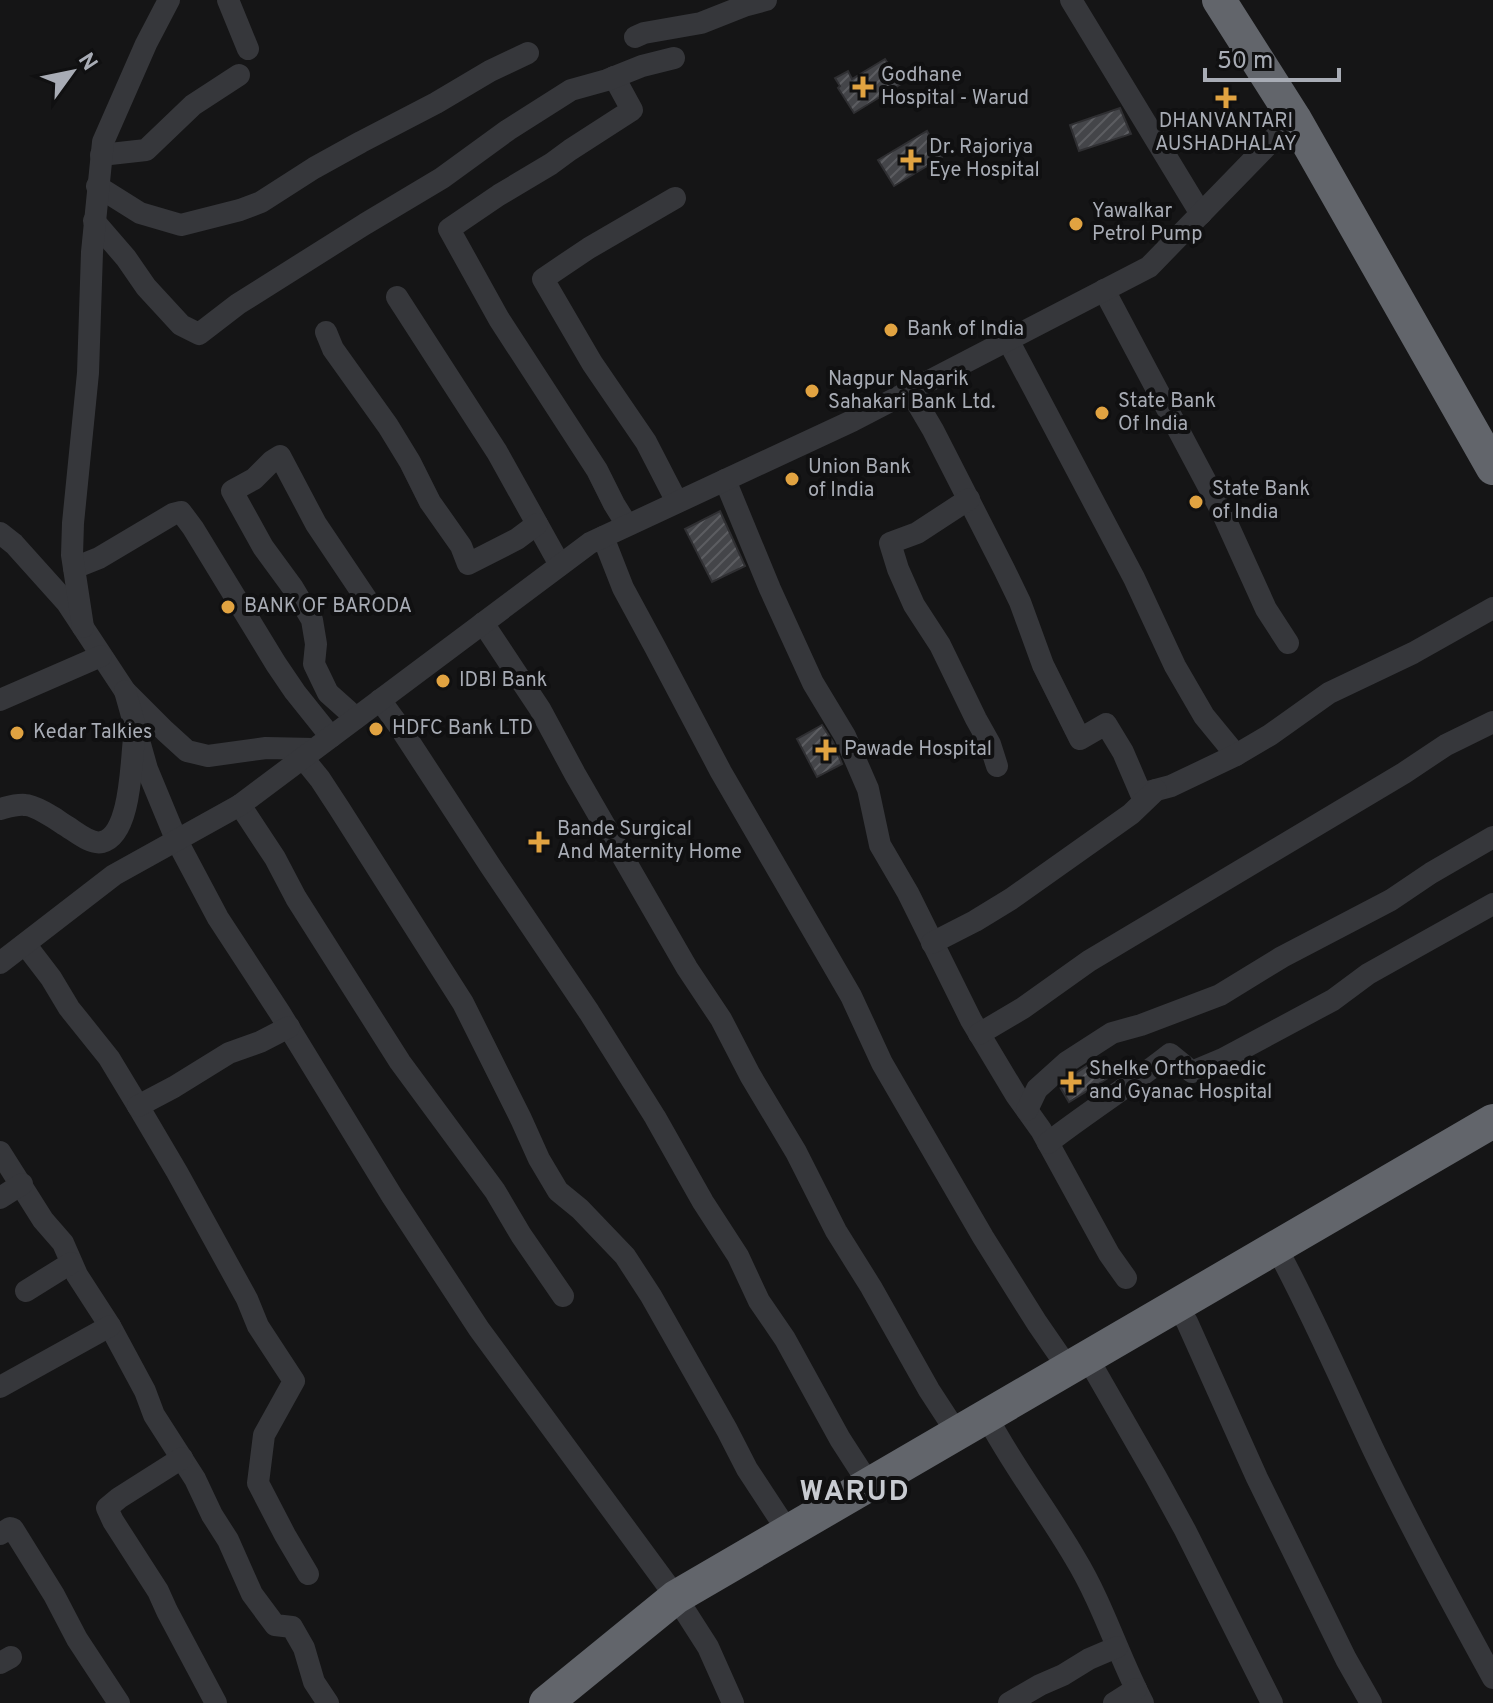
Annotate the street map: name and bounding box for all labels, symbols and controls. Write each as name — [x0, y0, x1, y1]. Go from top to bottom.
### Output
north arrow — [32, 32, 112, 112]
scale bar — [1205, 32, 1339, 82]
text: 50 m — [1217, 47, 1273, 77]
text: N — [71, 48, 102, 76]
place label: Godhane Hospital - Warud — [881, 63, 1029, 112]
marker: Godhane Hospital - Warud — [852, 76, 874, 98]
marker: DHANVANTARI AUSHADHALAY — [1217, 89, 1235, 107]
place label: DHANVANTARI AUSHADHALAY — [1155, 109, 1297, 158]
place label: Dr. Rajoriya Eye Hospital — [929, 135, 1040, 184]
marker: Dr. Rajoriya Eye Hospital — [900, 149, 922, 171]
place label: Yawalkar Petrol Pump — [1092, 199, 1203, 248]
marker: Yawalkar Petrol Pump — [1067, 215, 1085, 233]
place label: Bank of India — [907, 317, 1024, 343]
marker: Bank of India — [882, 321, 900, 339]
place label: Nagpur Nagarik Sahakari Bank Ltd. — [828, 367, 995, 416]
marker: Nagpur Nagarik Sahakari Bank Ltd. — [803, 382, 821, 400]
place label: State Bank Of India — [1118, 389, 1216, 438]
marker: State Bank Of India — [1093, 404, 1111, 422]
place label: Union Bank of India — [808, 455, 911, 504]
marker: Union Bank of India — [783, 470, 801, 488]
place label: State Bank of India — [1212, 477, 1310, 526]
marker: State Bank of India — [1187, 493, 1205, 511]
place label: BANK OF BARODA — [244, 594, 412, 620]
marker: BANK OF BARODA — [219, 598, 237, 616]
place label: IDBI Bank — [459, 668, 547, 694]
marker: IDBI Bank — [434, 672, 452, 690]
place label: HDFC Bank LTD — [392, 716, 533, 742]
place label: Kedar Talkies — [33, 720, 152, 746]
marker: HDFC Bank LTD — [367, 720, 385, 738]
marker: Kedar Talkies — [8, 724, 26, 742]
place label: Pawade Hospital — [844, 737, 992, 763]
marker: Pawade Hospital — [815, 739, 837, 761]
place label: Bande Surgical And Maternity Home — [557, 817, 742, 866]
marker: Bande Surgical And Maternity Home — [528, 831, 550, 853]
place label: Shelke Orthopaedic and Gyanac Hospital — [1089, 1057, 1272, 1106]
marker: Shelke Orthopaedic and Gyanac Hospital — [1060, 1071, 1082, 1093]
district label: WARUD — [799, 1475, 911, 1511]

